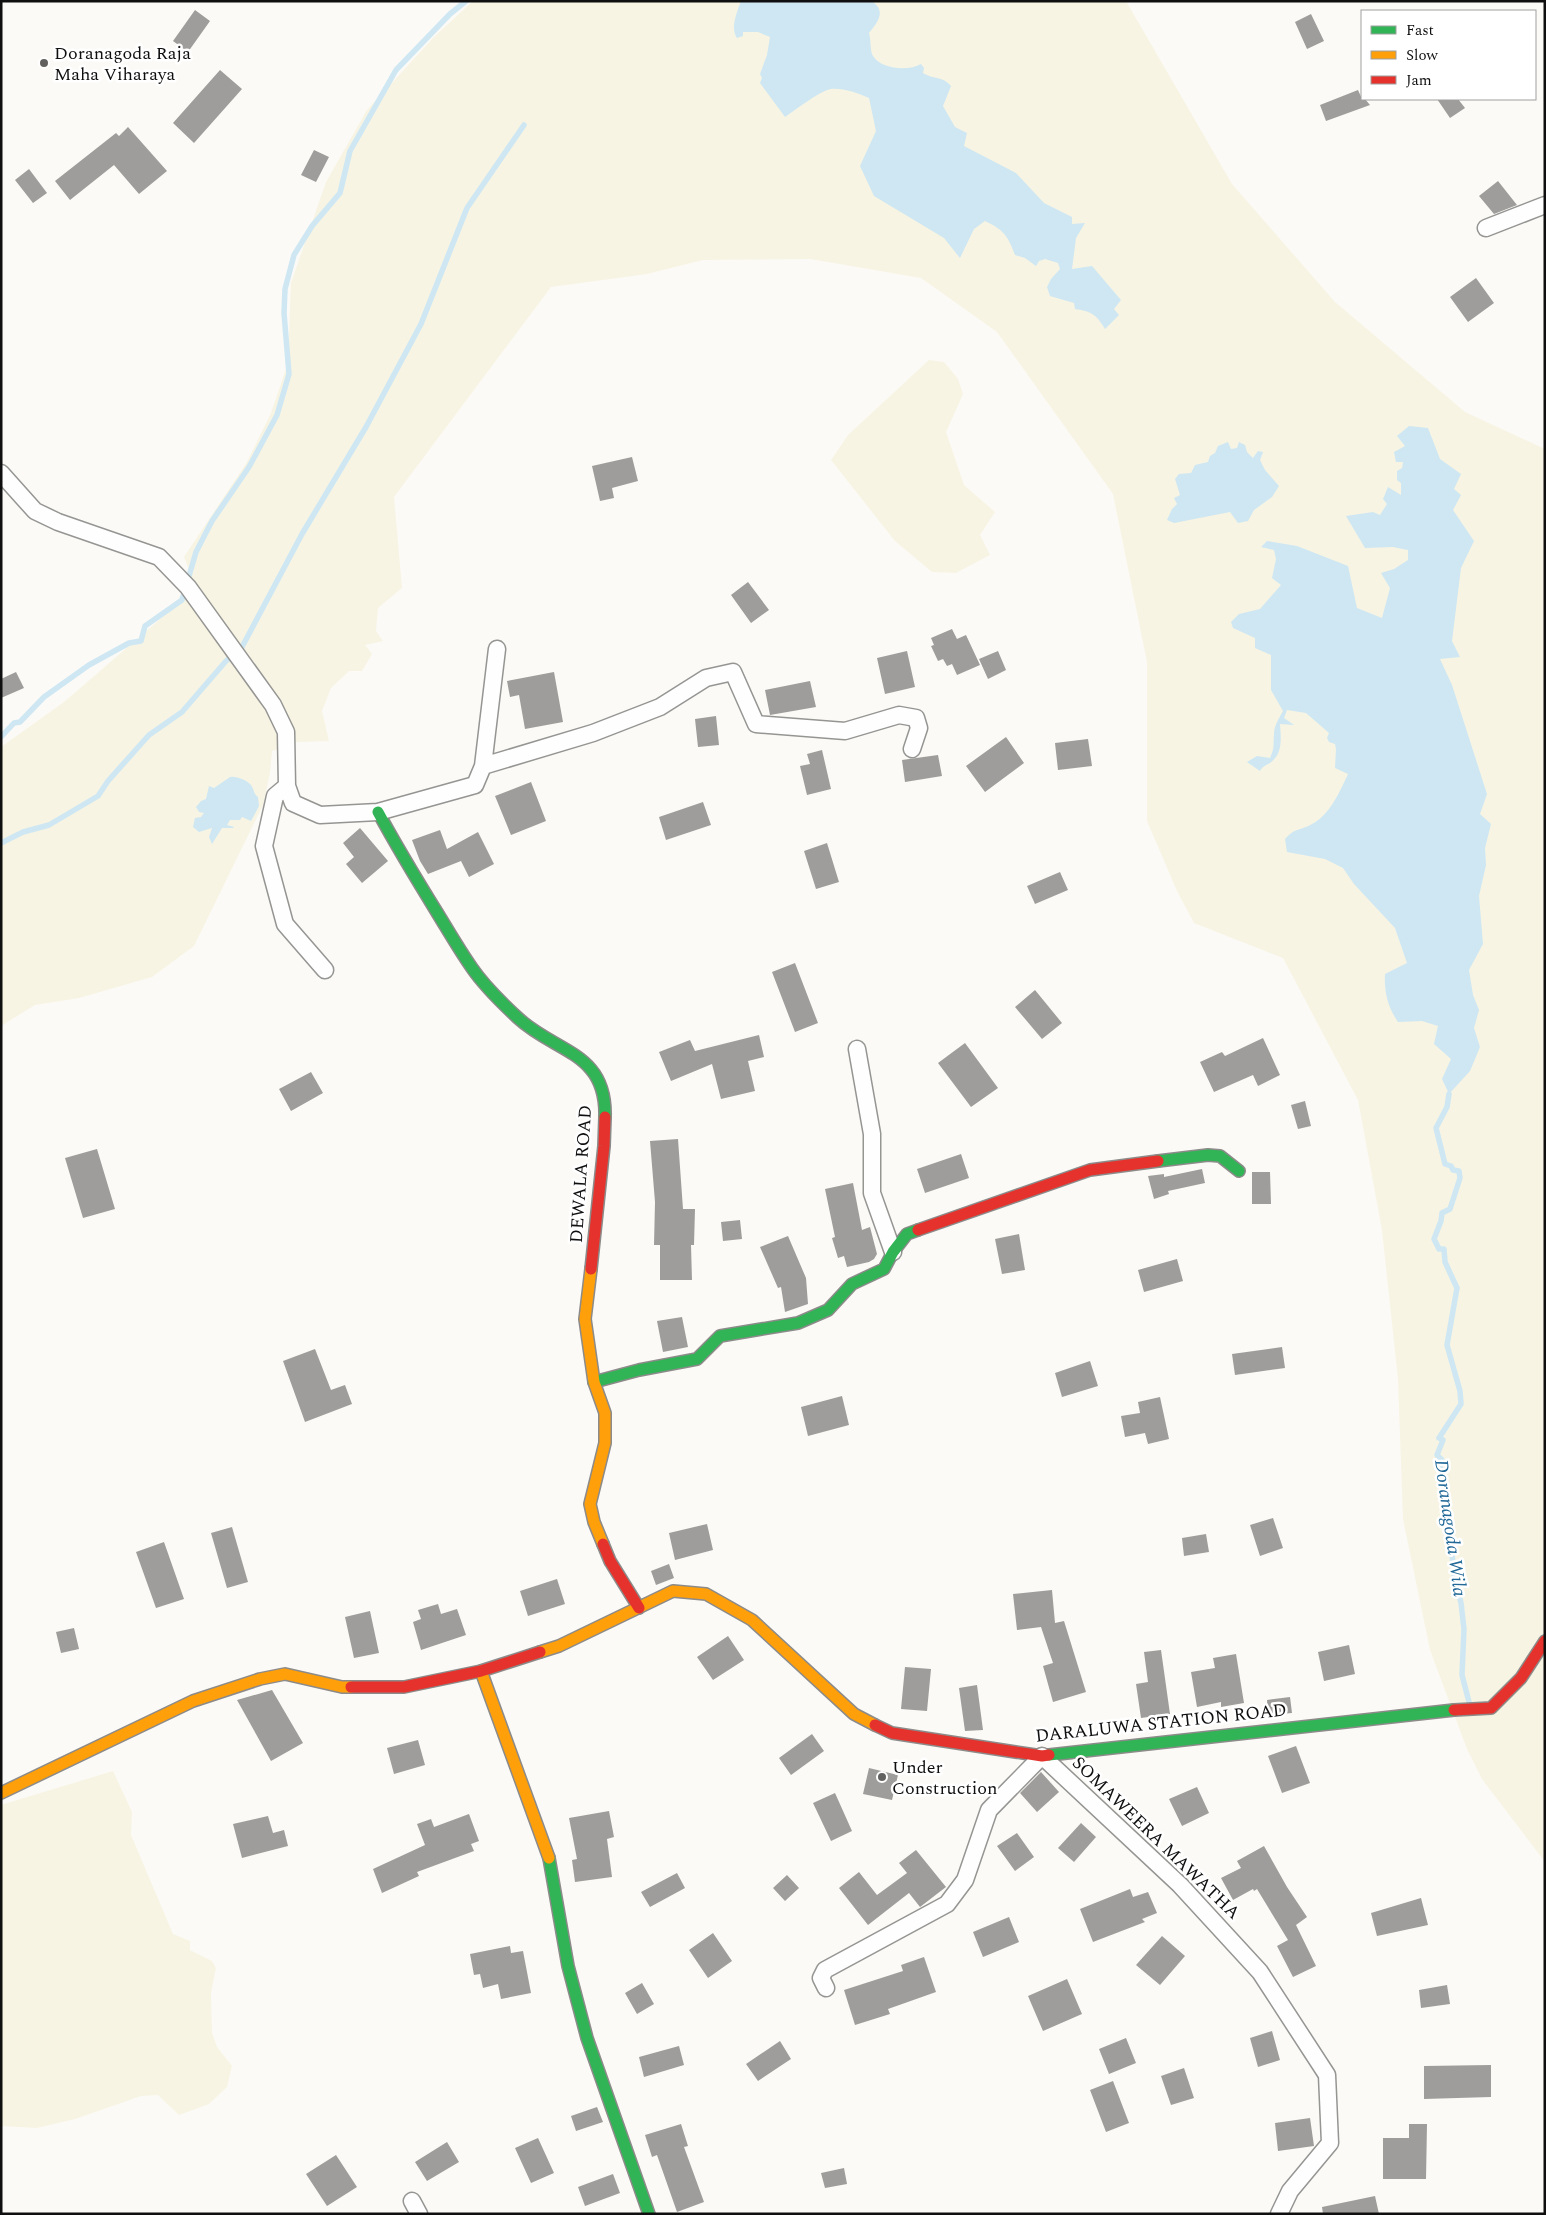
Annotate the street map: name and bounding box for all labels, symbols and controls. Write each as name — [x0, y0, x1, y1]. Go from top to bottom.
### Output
legend — [1361, 10, 1536, 100]
text: Fast — [1406, 19, 1434, 42]
place label: Doranagoda Raja Maha Viharaya — [54, 40, 191, 88]
text: Slow — [1406, 44, 1438, 67]
marker: Doranagoda Raja Maha Viharaya — [38, 57, 50, 69]
text: Jam — [1406, 69, 1432, 92]
street label: DEWALA ROAD — [563, 1104, 599, 1244]
water label: Doranagoda Wila — [1426, 1457, 1474, 1599]
street label: DARALUWA STATION ROAD — [1034, 1696, 1288, 1750]
street label: SOMAWEERA MAWATHA — [1066, 1750, 1246, 1926]
place label: Under Construction — [892, 1754, 997, 1802]
marker: Under Construction — [876, 1771, 888, 1783]

